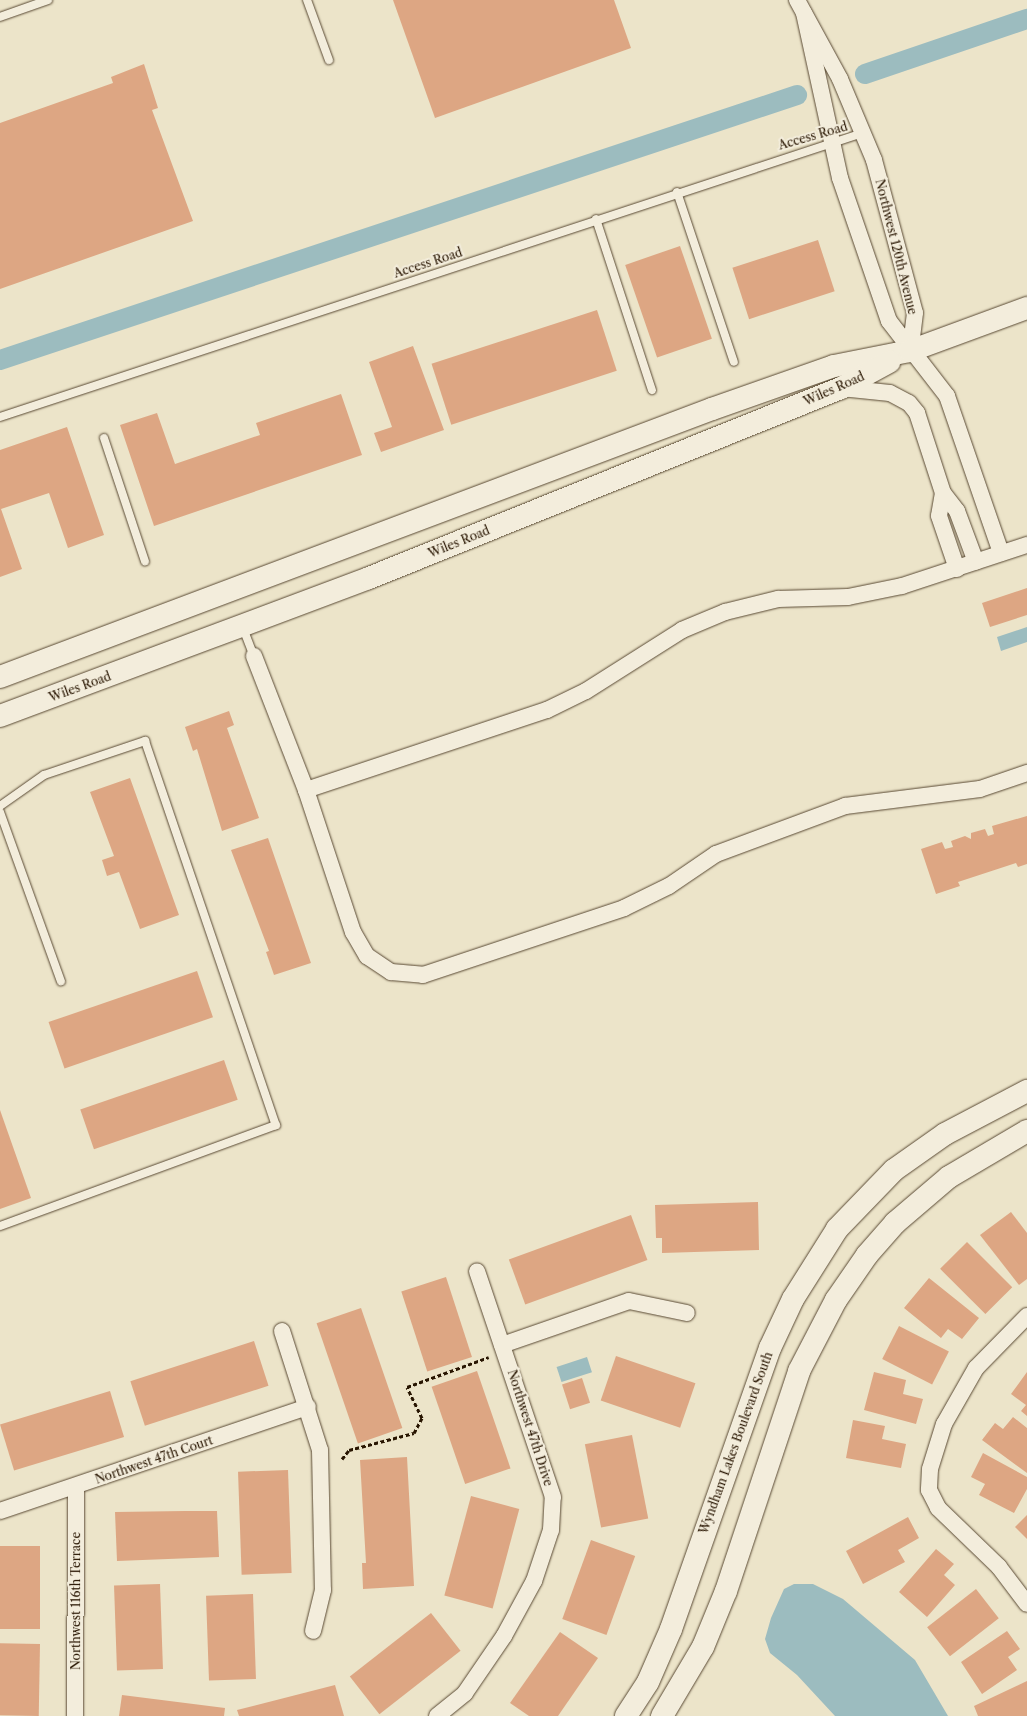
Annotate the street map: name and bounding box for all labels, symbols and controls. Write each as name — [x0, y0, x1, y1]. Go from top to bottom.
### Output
street label: Access Road — [777, 119, 849, 153]
street label: Northwest 120th Avenue — [872, 178, 920, 316]
street label: Access Road — [392, 245, 464, 281]
street label: Wiles Road — [801, 369, 867, 409]
street label: Wiles Road — [426, 523, 492, 561]
street label: Wiles Road — [47, 669, 113, 705]
street label: Wyndham Lakes Boulevard South — [696, 1350, 776, 1536]
street label: Northwest 47th Drive — [504, 1368, 556, 1488]
street label: Northwest 47th Court — [93, 1433, 215, 1487]
street label: Northwest 116th Terrace — [69, 1532, 83, 1670]

